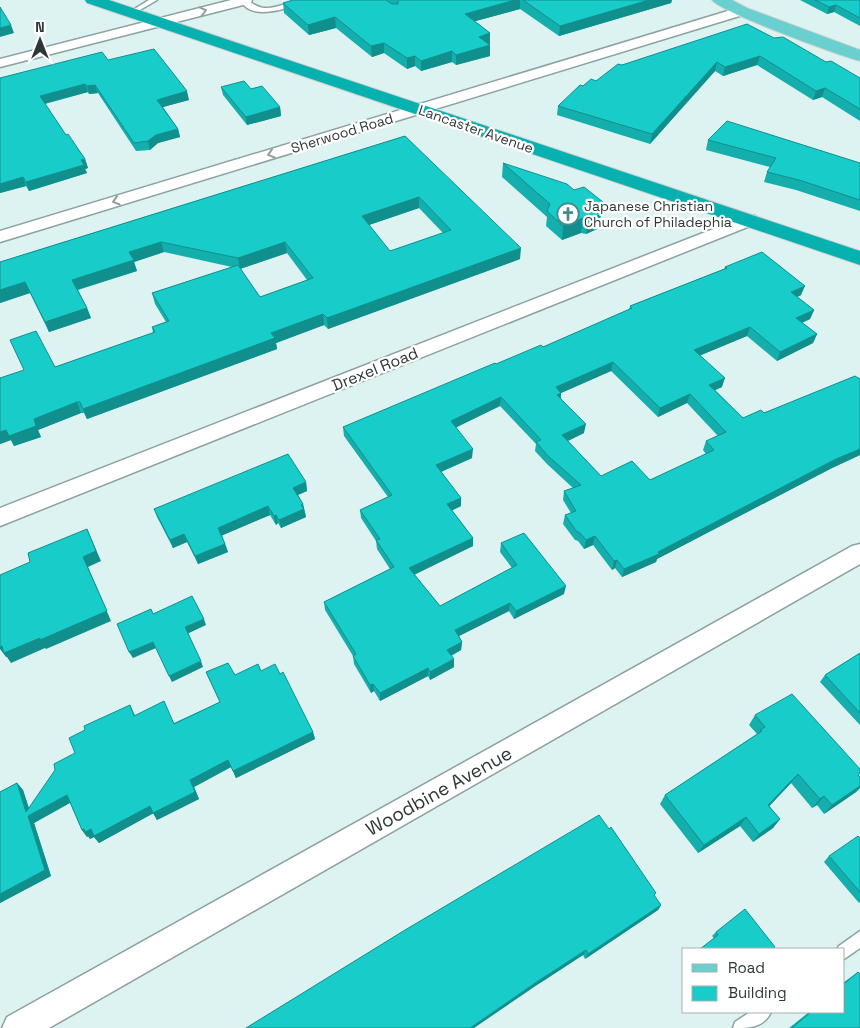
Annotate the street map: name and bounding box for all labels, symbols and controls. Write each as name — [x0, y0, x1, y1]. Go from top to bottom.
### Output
one-way arrow — [199, 6, 208, 17]
north arrow — [15, 15, 65, 65]
text: N — [35, 18, 45, 36]
street label: Lancaster Avenue — [416, 101, 536, 157]
street label: Sherwood Road — [289, 109, 395, 157]
one-way arrow — [268, 149, 276, 159]
one-way arrow — [112, 196, 120, 206]
place label: Japanese Christian Church of Philadephia — [584, 197, 732, 231]
church icon: Japanese Christian Church of Philadephia — [556, 202, 580, 226]
street label: Drexel Road — [329, 342, 421, 396]
street label: Woodbine Avenue — [361, 740, 517, 842]
legend — [682, 948, 845, 1013]
text: Road — [728, 958, 765, 977]
text: Building — [728, 983, 787, 1002]

